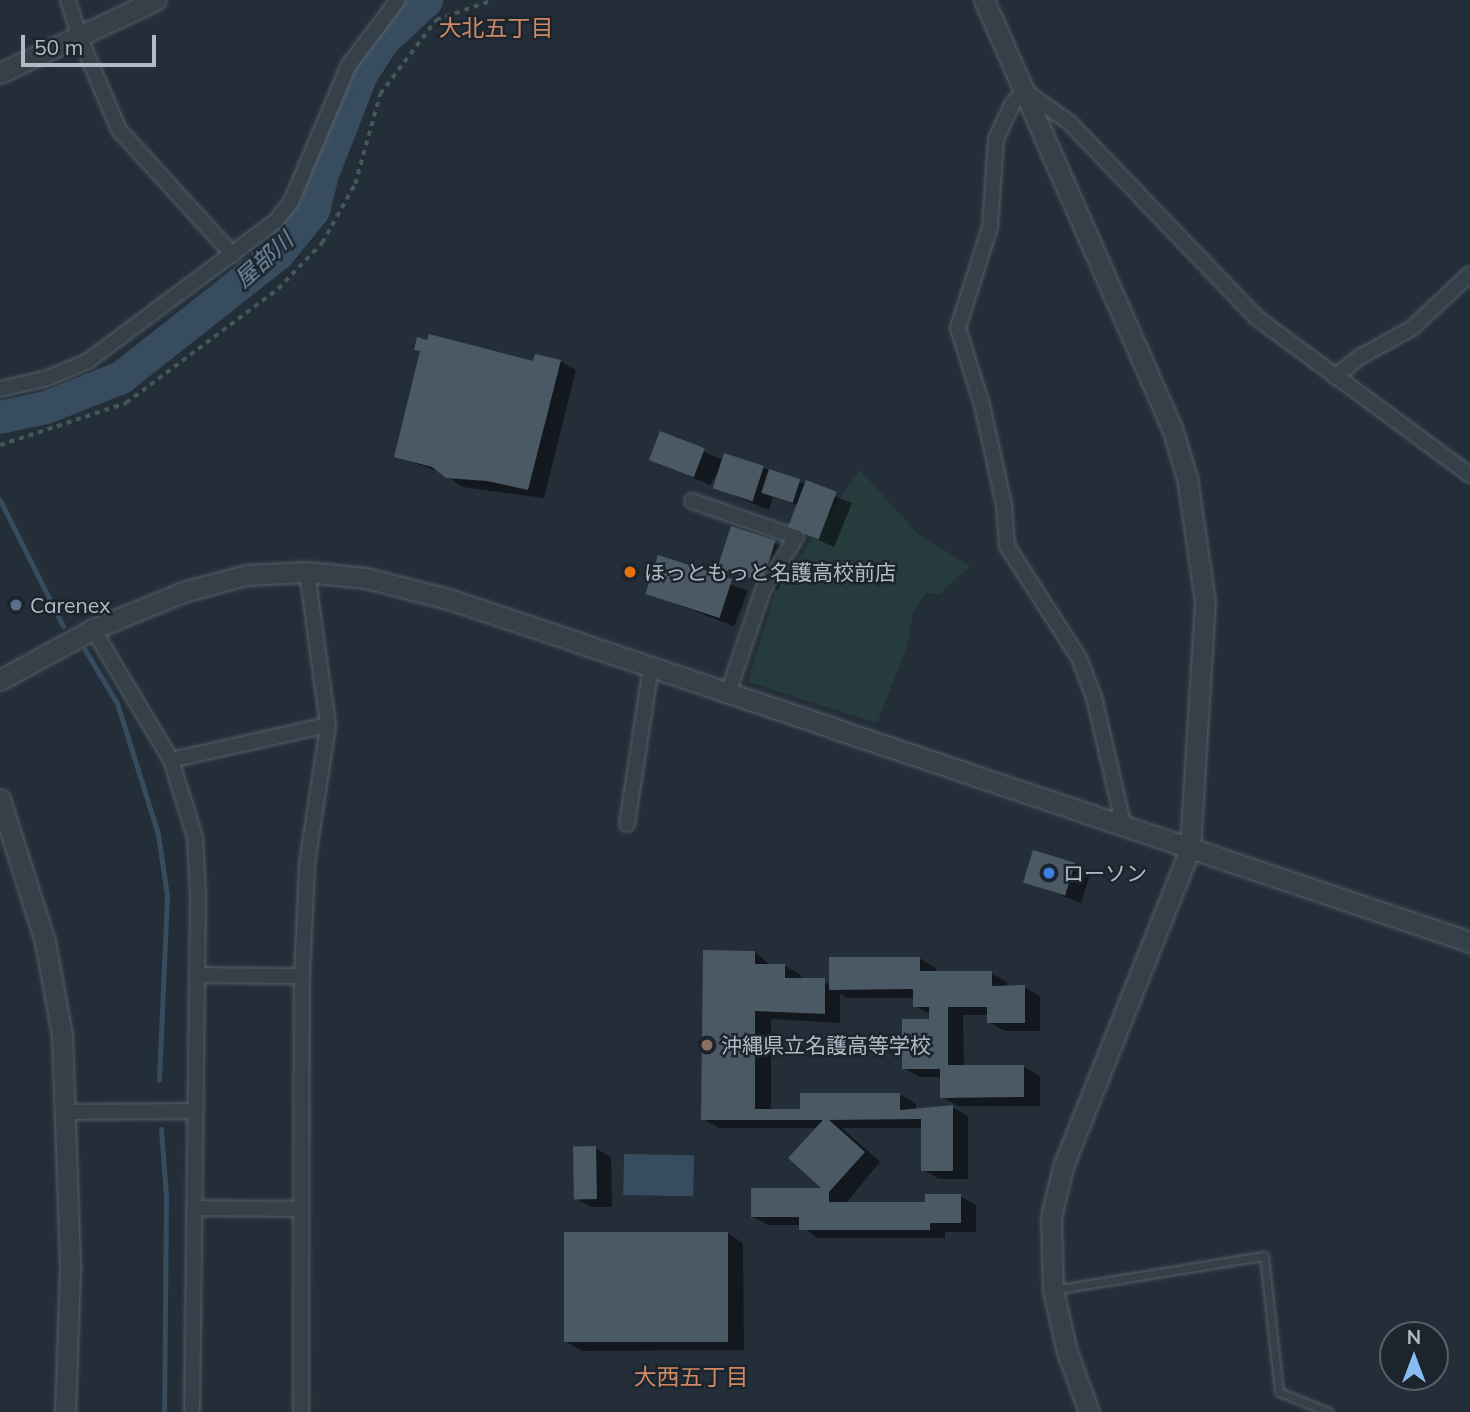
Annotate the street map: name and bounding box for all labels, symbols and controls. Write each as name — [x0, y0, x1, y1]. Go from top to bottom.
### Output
district label: 大北五丁目 — [439, 14, 553, 42]
scale bar — [24, 21, 159, 65]
text: 50 m — [34, 34, 83, 60]
water label: 屋部川 — [229, 227, 299, 293]
place label: ほっともっと名護高校前店 — [644, 559, 896, 585]
marker: ほっともっと名護高校前店 — [622, 564, 638, 580]
place label: Carenex — [30, 592, 110, 618]
marker: Carenex — [8, 597, 24, 613]
place label: ローソン — [1063, 860, 1147, 886]
marker: ローソン — [1041, 865, 1057, 881]
place label: 沖縄県立名護高等学校 — [721, 1032, 931, 1058]
marker: 沖縄県立名護高等学校 — [699, 1037, 715, 1053]
north arrow — [1379, 1321, 1449, 1391]
text: N — [1407, 1325, 1421, 1349]
district label: 大西五丁目 — [634, 1363, 748, 1391]

